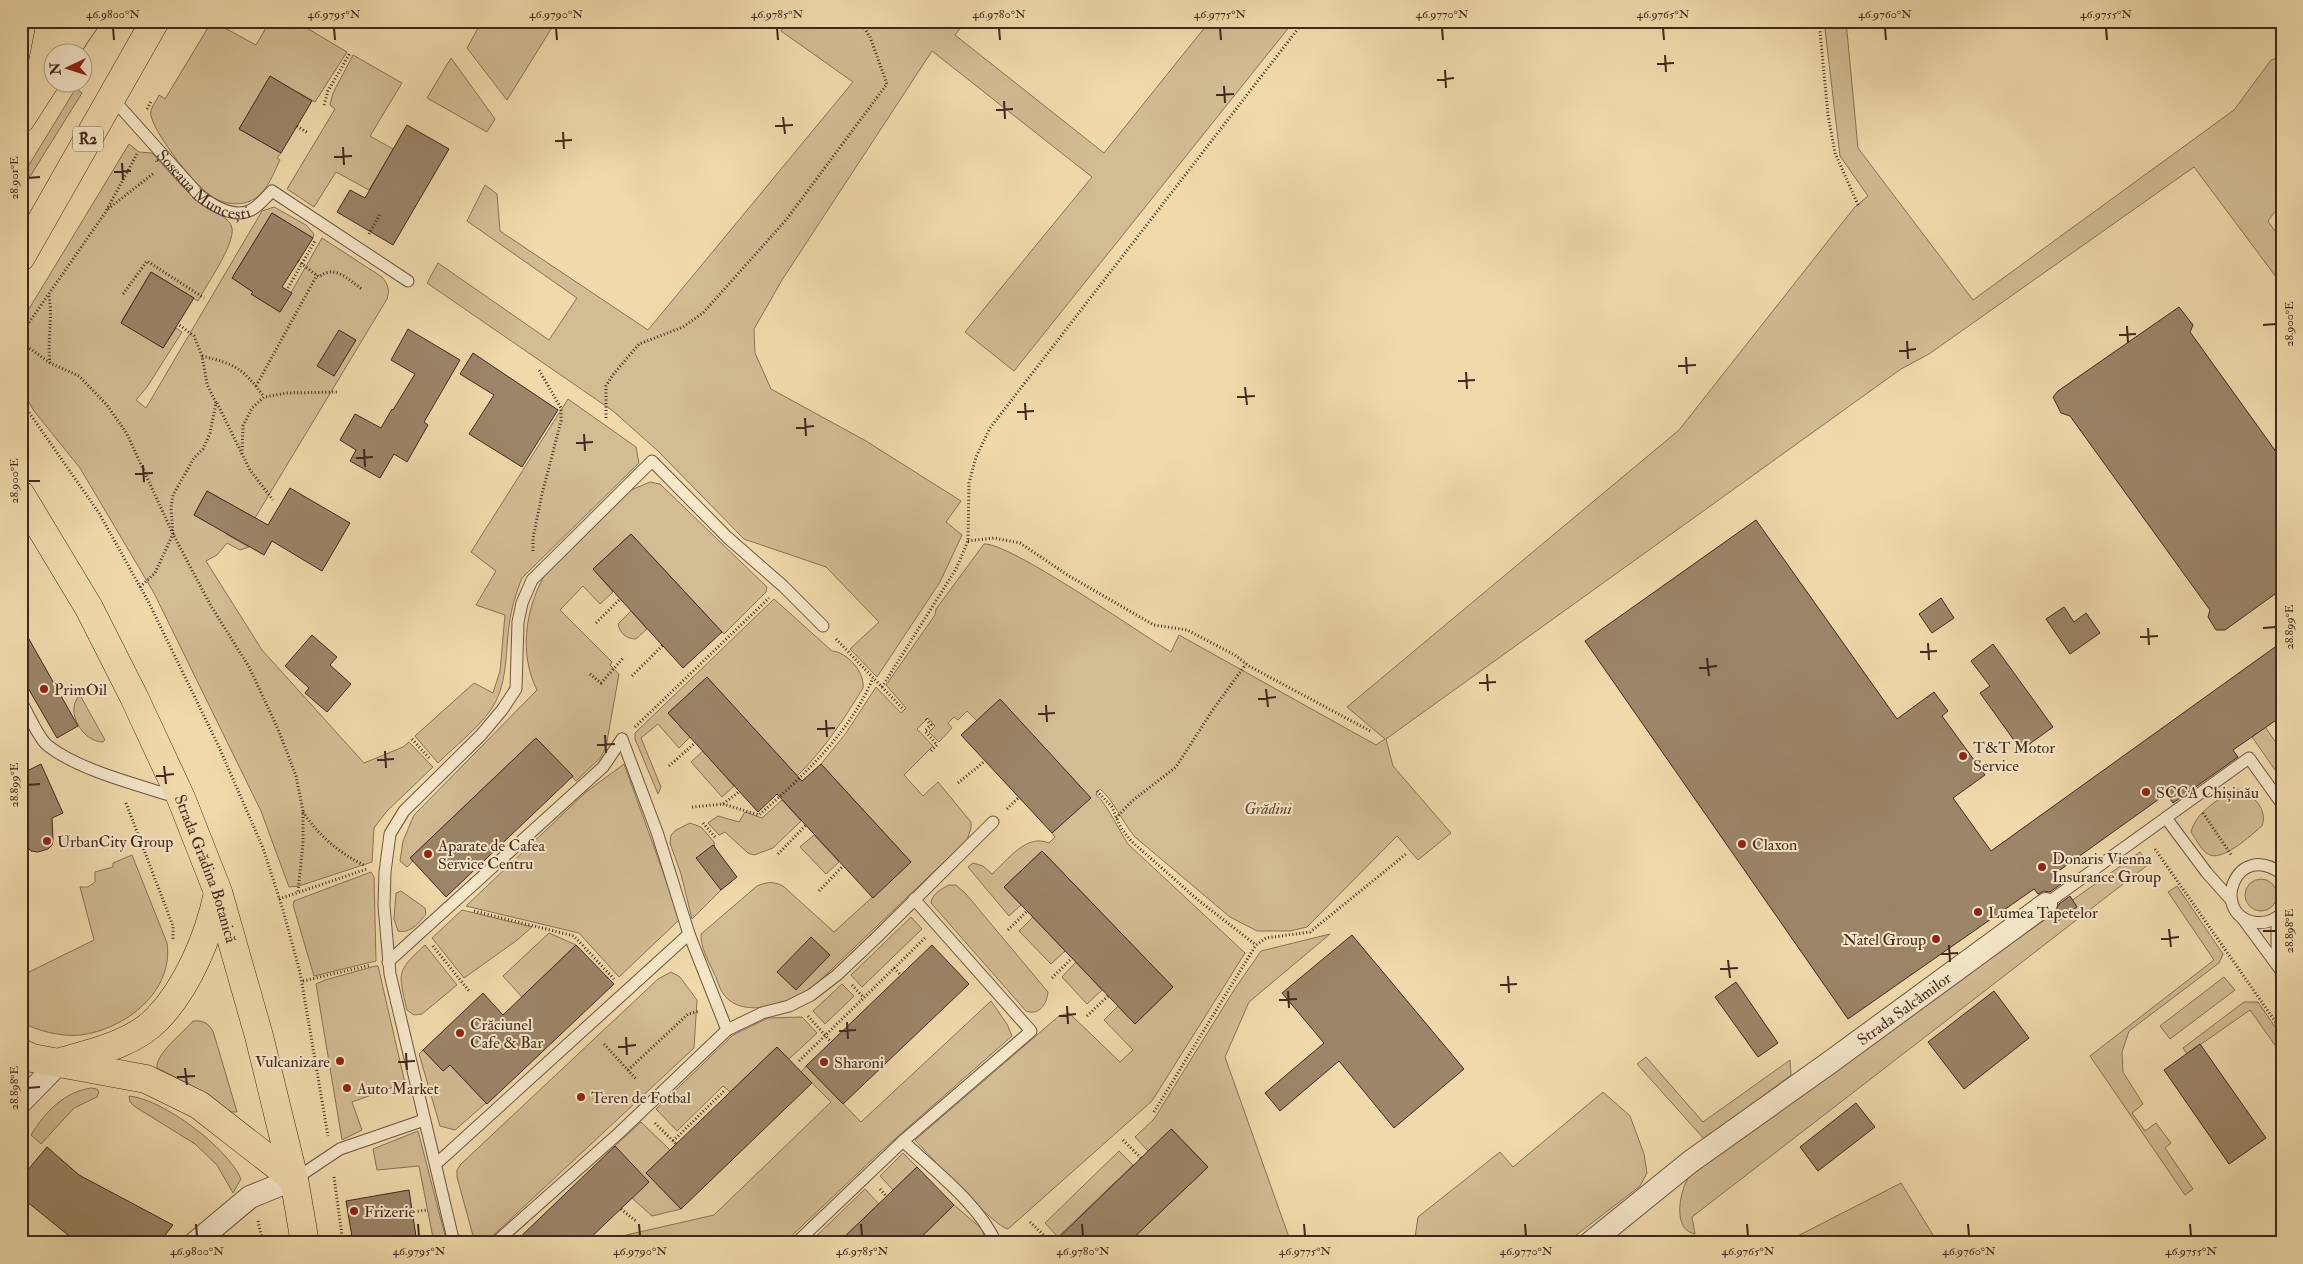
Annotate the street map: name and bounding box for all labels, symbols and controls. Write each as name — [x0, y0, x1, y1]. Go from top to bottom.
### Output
text: 46.9800°N — [86, 7, 140, 22]
text: 46.9795°N — [308, 7, 361, 22]
text: 46.9790°N — [529, 7, 583, 22]
text: 46.9785°N — [751, 7, 803, 22]
text: 46.9780°N — [972, 7, 1026, 22]
text: 46.9775°N — [1194, 7, 1246, 22]
text: 46.9770°N — [1415, 7, 1469, 22]
text: 46.9765°N — [1637, 7, 1690, 22]
text: 46.9760°N — [1858, 7, 1912, 22]
text: 46.9755°N — [2080, 7, 2132, 22]
north arrow — [42, 42, 92, 92]
text: N — [47, 62, 65, 77]
road number: R2 — [73, 126, 103, 152]
street label: Șoseaua Muncești — [152, 146, 253, 224]
text: 28.901°E — [7, 156, 22, 200]
text: 28.900°E — [2282, 301, 2297, 347]
text: 28.900°E — [7, 458, 22, 504]
text: 28.899°E — [2282, 604, 2297, 649]
place label: PrimOil — [54, 680, 107, 700]
marker: PrimOil — [38, 683, 50, 695]
place label: T&T Motor Service — [1973, 738, 2055, 776]
marker: T&T Motor Service — [1957, 750, 1969, 762]
text: 28.899°E — [7, 762, 22, 807]
place label: SCCA Chișinău — [2156, 783, 2259, 803]
marker: SCCA Chișinău — [2140, 786, 2152, 798]
street label: Strada Grădina Botanică — [170, 792, 241, 946]
park label: Grădini — [1244, 799, 1292, 819]
place label: UrbanCity Group — [57, 832, 173, 853]
marker: UrbanCity Group — [41, 835, 53, 847]
place label: Claxon — [1752, 835, 1797, 855]
place label: Aparate de Cafea Service Centru — [437, 836, 546, 874]
marker: Claxon — [1736, 838, 1748, 850]
marker: Aparate de Cafea Service Centru — [422, 848, 434, 860]
place label: Donaris Vienna Insurance Group — [2052, 849, 2161, 888]
marker: Donaris Vienna Insurance Group — [2036, 861, 2048, 873]
place label: Lumea Tapetelor — [1988, 903, 2098, 924]
marker: Lumea Tapetelor — [1972, 906, 1984, 918]
text: 28.898°E — [2282, 908, 2297, 953]
place label: Natel Group — [1843, 930, 1926, 951]
marker: Natel Group — [1930, 933, 1942, 945]
street label: Strada Salcâmilor — [1853, 968, 1955, 1050]
place label: Crăciunel Cafe & Bar — [470, 1015, 543, 1053]
marker: Crăciunel Cafe & Bar — [454, 1027, 466, 1039]
place label: Vulcanizare — [255, 1052, 330, 1072]
place label: Sharoni — [834, 1053, 884, 1073]
marker: Vulcanizare — [334, 1055, 346, 1067]
marker: Sharoni — [818, 1056, 830, 1068]
text: 28.898°E — [7, 1065, 22, 1110]
place label: Auto Market — [356, 1079, 439, 1099]
marker: Auto Market — [341, 1082, 353, 1094]
place label: Teren de Fotbal — [591, 1088, 691, 1108]
marker: Teren de Fotbal — [575, 1091, 587, 1103]
place label: Frizerie — [364, 1202, 415, 1222]
marker: Frizerie — [348, 1205, 360, 1217]
text: 46.9800°N — [170, 1244, 224, 1259]
text: 46.9795°N — [393, 1244, 446, 1259]
text: 46.9790°N — [613, 1244, 667, 1259]
text: 46.9785°N — [836, 1244, 888, 1259]
text: 46.9780°N — [1056, 1244, 1110, 1259]
text: 46.9775°N — [1279, 1244, 1331, 1259]
text: 46.9770°N — [1499, 1244, 1553, 1259]
text: 46.9765°N — [1722, 1244, 1775, 1259]
text: 46.9760°N — [1942, 1244, 1996, 1259]
text: 46.9755°N — [2165, 1244, 2217, 1259]

